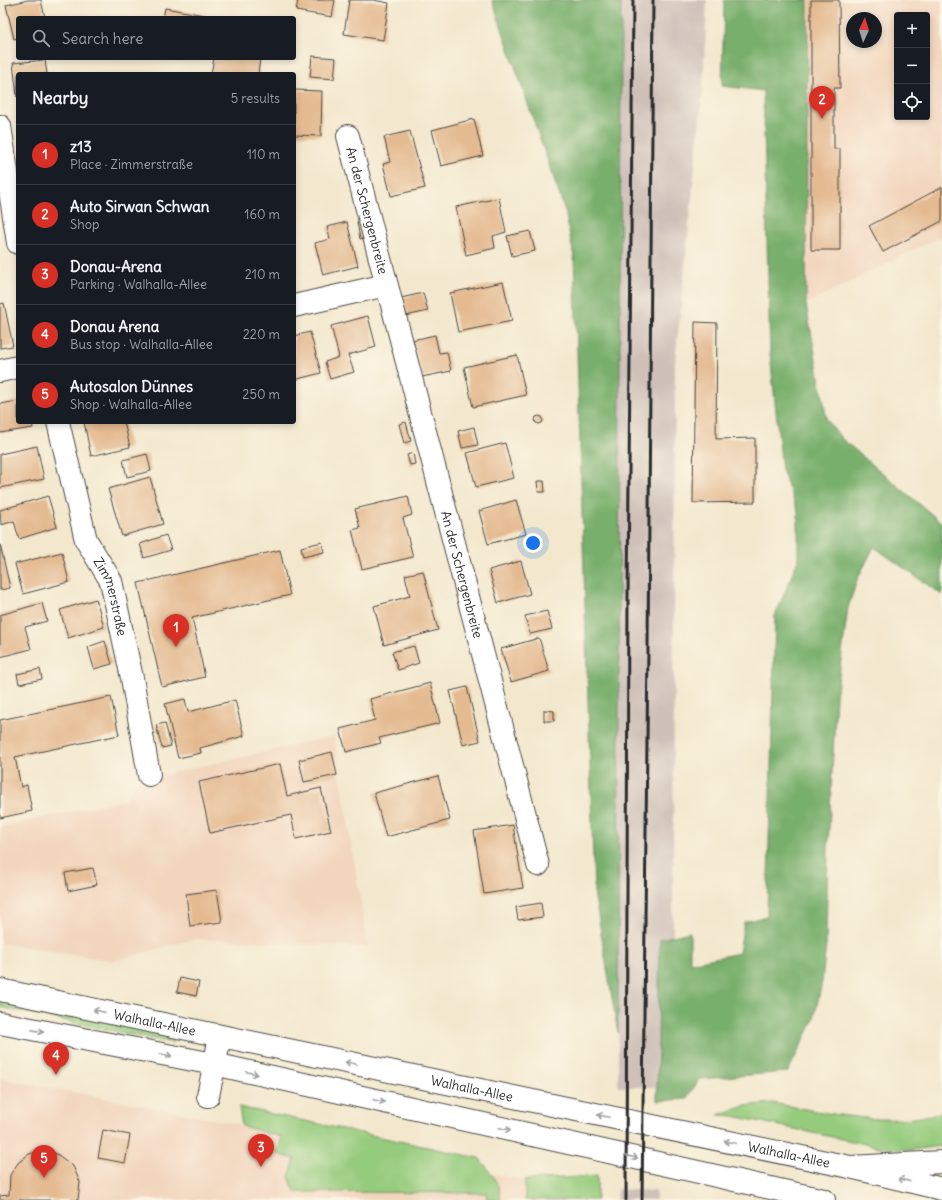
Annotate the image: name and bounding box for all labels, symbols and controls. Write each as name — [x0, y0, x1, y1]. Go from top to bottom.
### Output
north arrow — [846, 12, 882, 48]
map controls — [894, 12, 930, 120]
button: + — [894, 12, 930, 48]
search box — [16, 16, 296, 60]
icon: search — [30, 27, 52, 49]
text: Search here — [62, 29, 143, 48]
button: − — [894, 48, 930, 84]
button: locate — [894, 84, 930, 120]
pin: 2 — [809, 86, 835, 119]
text: Nearby — [32, 87, 88, 109]
text: 5 results — [231, 90, 280, 107]
text: z13 — [70, 137, 92, 156]
street label: An der Schergenbreite — [343, 145, 392, 276]
text: 1 — [42, 146, 48, 163]
text: 110 m — [247, 146, 280, 163]
text: Place · Zimmerstraße — [70, 156, 193, 173]
text: Auto Sirwan Schwan — [70, 197, 209, 216]
text: 2 — [41, 206, 49, 223]
text: 160 m — [244, 206, 280, 223]
text: Shop — [70, 216, 99, 233]
text: Donau-Arena — [70, 257, 162, 276]
text: 3 — [41, 266, 49, 283]
text: 210 m — [245, 266, 280, 283]
text: Parking · Walhalla-Allee — [70, 276, 207, 293]
text: Donau Arena — [70, 317, 159, 336]
text: 4 — [41, 326, 49, 343]
text: 220 m — [243, 326, 280, 343]
text: Bus stop · Walhalla-Allee — [70, 336, 213, 353]
text: Autosalon Dünnes — [70, 377, 193, 396]
text: 5 — [41, 386, 49, 403]
text: 250 m — [242, 386, 280, 403]
text: Shop · Walhalla-Allee — [70, 396, 192, 413]
street label: An der Schergenbreite — [438, 509, 487, 640]
your location — [523, 533, 543, 553]
street label: Zimmerstraße — [90, 554, 131, 637]
pin: 1 — [163, 614, 189, 647]
street label: Walhalla-Allee — [112, 1005, 197, 1039]
one-way arrow — [93, 1007, 106, 1015]
one-way arrow — [31, 1027, 44, 1035]
pin: 4 — [43, 1042, 69, 1075]
one-way arrow — [159, 1052, 172, 1060]
one-way arrow — [345, 1059, 358, 1067]
one-way arrow — [245, 1069, 258, 1077]
street label: Walhalla-Allee — [429, 1071, 515, 1105]
one-way arrow — [372, 1097, 385, 1105]
one-way arrow — [596, 1111, 609, 1119]
one-way arrow — [499, 1125, 512, 1133]
pin: 3 — [248, 1134, 274, 1167]
street label: Walhalla-Allee — [746, 1137, 832, 1171]
one-way arrow — [724, 1138, 737, 1146]
pin: 5 — [31, 1145, 57, 1178]
one-way arrow — [626, 1154, 639, 1161]
one-way arrow — [898, 1176, 911, 1184]

